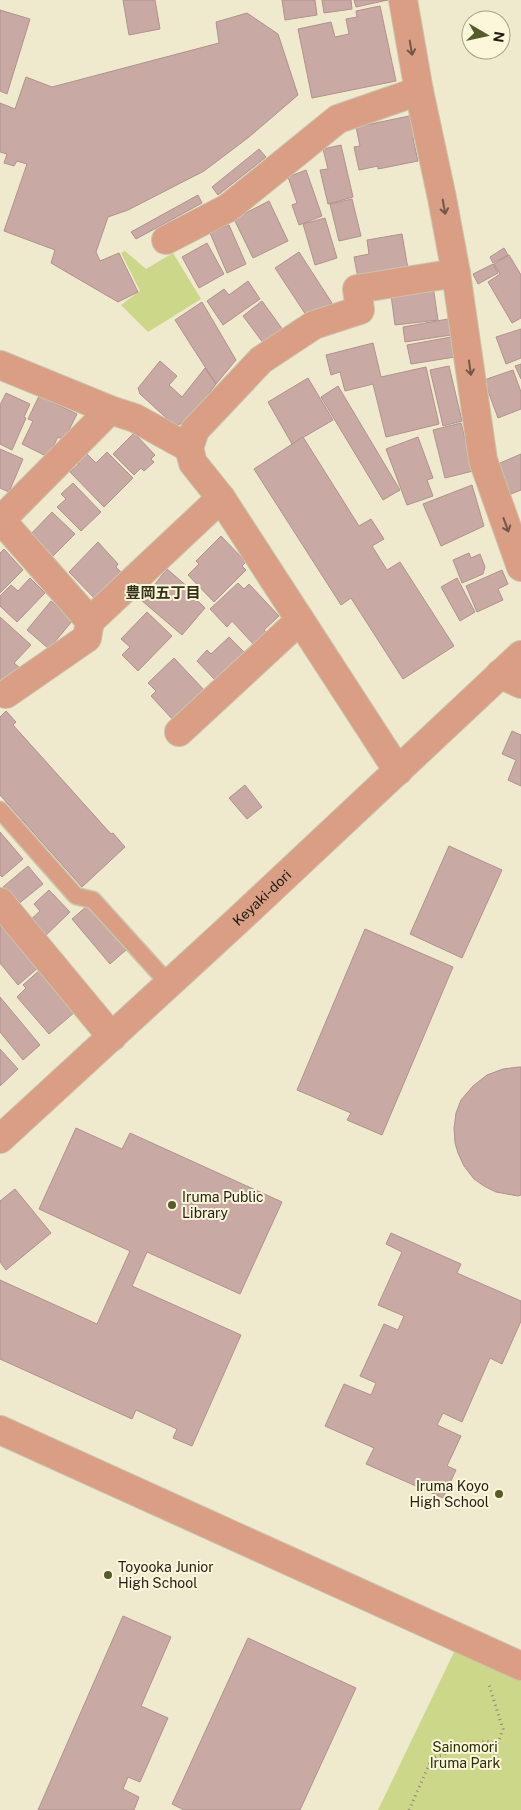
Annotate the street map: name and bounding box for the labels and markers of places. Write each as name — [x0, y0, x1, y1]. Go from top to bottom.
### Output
place label: Iruma Public Library — [182, 1189, 264, 1221]
marker: Iruma Public Library — [166, 1199, 178, 1211]
place label: Iruma Koyo High School — [410, 1478, 489, 1510]
marker: Iruma Koyo High School — [493, 1488, 505, 1500]
place label: Toyooka Junior High School — [118, 1559, 214, 1591]
marker: Toyooka Junior High School — [102, 1569, 114, 1581]

